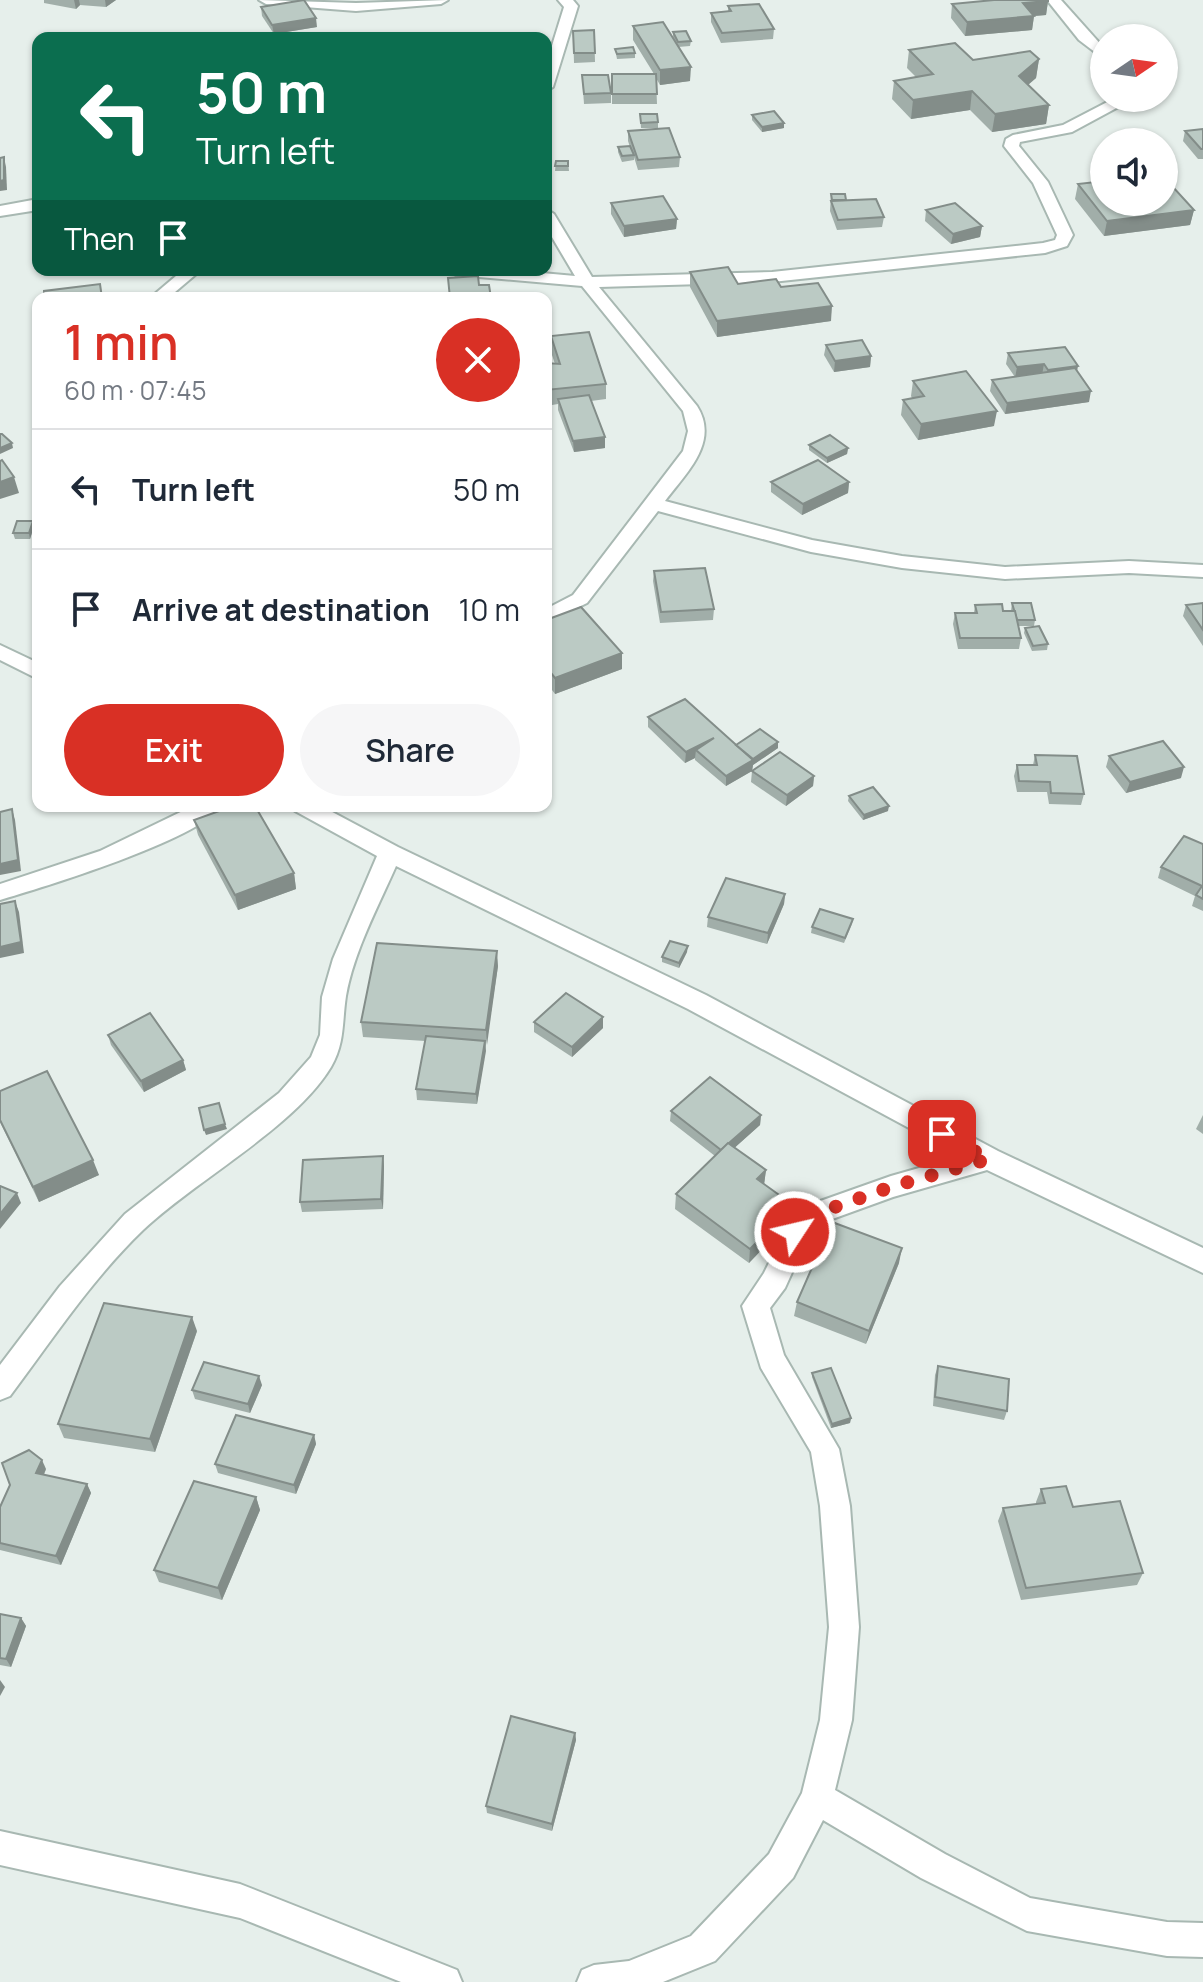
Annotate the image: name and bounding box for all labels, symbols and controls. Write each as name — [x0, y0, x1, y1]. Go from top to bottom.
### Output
north arrow — [1090, 24, 1178, 112]
map controls — [1090, 24, 1178, 216]
text: 50 m — [196, 53, 327, 130]
icon: left — [64, 64, 168, 168]
text: Turn left — [196, 126, 335, 175]
button: sound — [1090, 128, 1178, 216]
icon: arrive — [151, 216, 195, 260]
text: Then — [64, 218, 135, 259]
text: 1 min — [64, 309, 178, 374]
button: close — [436, 318, 520, 402]
text: 60 m · 07:45 — [64, 372, 207, 408]
icon: left — [64, 467, 108, 511]
text: Turn left — [132, 469, 255, 510]
text: 50 m — [453, 469, 520, 510]
icon: arrive — [64, 587, 108, 631]
text: Arrive at destination — [132, 589, 430, 630]
text: 10 m — [459, 589, 520, 630]
button: Exit — [64, 704, 284, 796]
button: Share — [300, 704, 520, 796]
pin — [908, 1100, 976, 1168]
icon: arrive — [920, 1112, 964, 1156]
position arrow — [753, 1190, 837, 1274]

